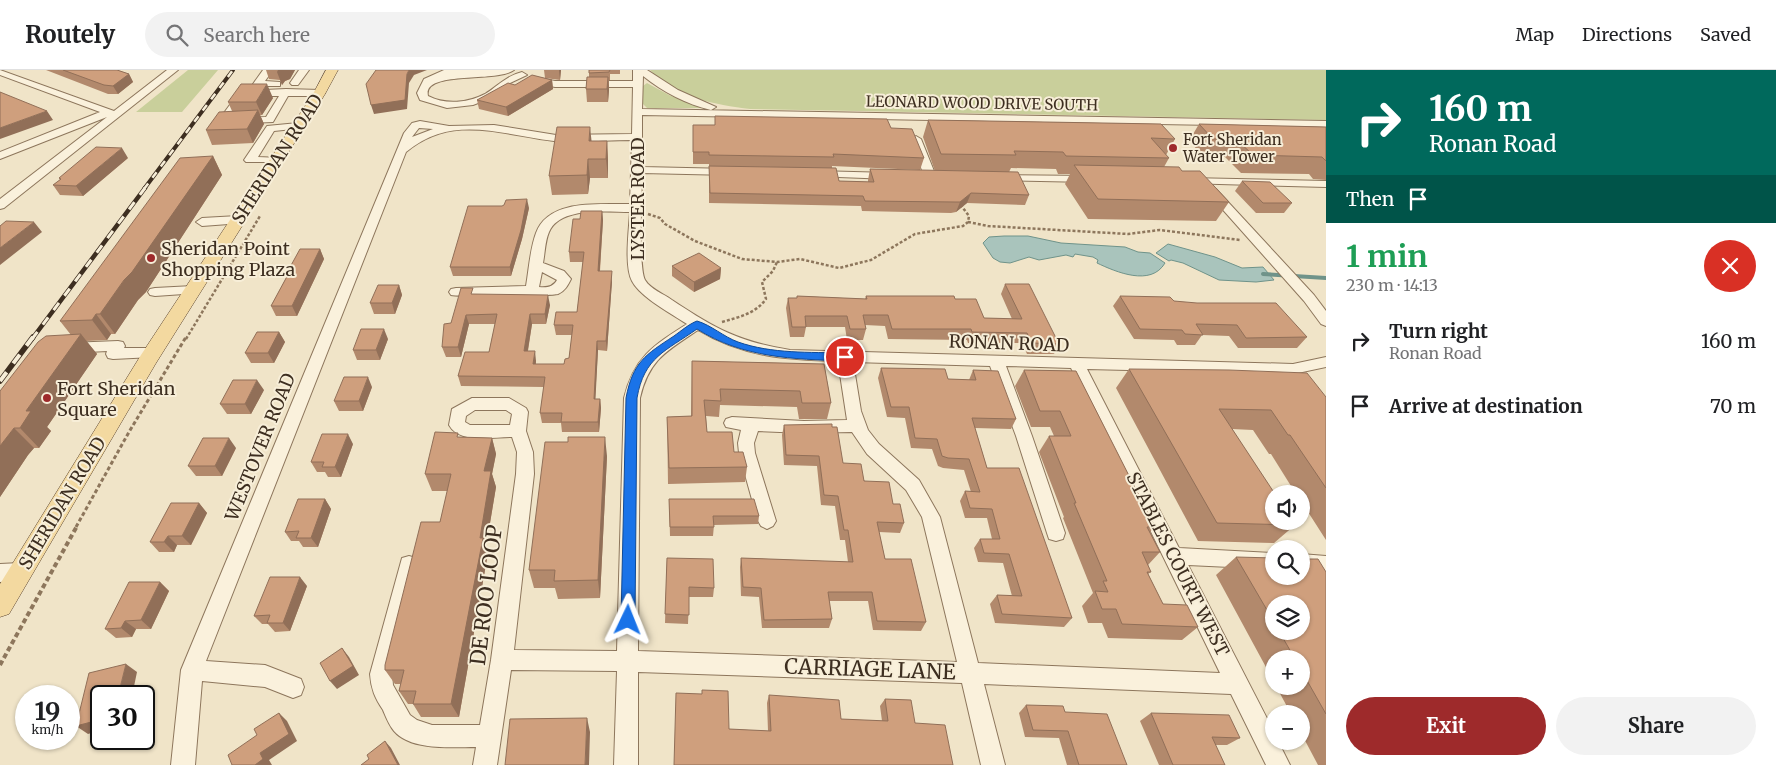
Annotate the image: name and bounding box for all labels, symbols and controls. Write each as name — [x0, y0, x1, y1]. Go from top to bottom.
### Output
search box — [145, 12, 495, 57]
text: Routely — [25, 19, 115, 50]
icon: search — [163, 21, 191, 49]
text: Search here — [203, 23, 310, 47]
text: Map — [1516, 23, 1554, 46]
text: Directions — [1582, 23, 1672, 46]
text: Saved — [1700, 23, 1751, 46]
text: 160 m — [1429, 87, 1532, 131]
street label: SHERIDAN ROAD — [226, 90, 328, 228]
icon: right — [1346, 90, 1411, 155]
street label: LEONARD WOOD DRIVE SOUTH — [866, 91, 1098, 115]
place label: Fort Sheridan Water Tower — [1182, 130, 1282, 166]
text: Ronan Road — [1429, 130, 1557, 158]
street label: LYSTER ROAD — [626, 137, 649, 261]
marker: Fort Sheridan Water Tower — [1167, 142, 1179, 154]
icon: arrive — [1404, 185, 1432, 213]
text: Then — [1346, 187, 1394, 211]
place label: Sheridan Point Shopping Plaza — [161, 237, 296, 281]
text: 1 min — [1346, 237, 1428, 275]
button: close — [1704, 240, 1756, 292]
marker: Sheridan Point Shopping Plaza — [145, 252, 157, 264]
text: 230 m · 14:13 — [1346, 275, 1438, 295]
text: Turn right — [1389, 319, 1488, 343]
icon: right — [1346, 327, 1374, 355]
street label: RONAN ROAD — [948, 329, 1070, 357]
text: 160 m — [1701, 329, 1756, 353]
pin — [824, 336, 866, 378]
icon: arrive — [831, 343, 859, 371]
text: Ronan Road — [1389, 343, 1482, 363]
street label: WESTOVER ROAD — [220, 370, 300, 525]
place label: Fort Sheridan Square — [57, 377, 175, 421]
marker: Fort Sheridan Square — [41, 392, 53, 404]
icon: arrive — [1346, 392, 1374, 420]
text: Arrive at destination — [1389, 394, 1583, 418]
text: 70 m — [1710, 394, 1756, 418]
street label: SHERIDAN ROAD — [13, 433, 111, 573]
street label: STABLES COURT WEST — [1122, 468, 1235, 660]
map controls — [1265, 485, 1310, 750]
button: sound — [1265, 485, 1310, 530]
street label: DE ROO LOOP — [464, 523, 508, 667]
button: search — [1265, 540, 1310, 585]
position arrow — [601, 593, 653, 645]
button: layers — [1265, 595, 1310, 640]
button: + — [1265, 650, 1310, 695]
street label: CARRIAGE LANE — [784, 653, 957, 686]
speed limit sign: 30 — [90, 685, 155, 750]
text: 19 — [35, 695, 60, 727]
button: Exit — [1346, 697, 1546, 755]
button: Share — [1556, 697, 1756, 755]
button: − — [1265, 705, 1310, 750]
text: km/h — [32, 722, 63, 737]

